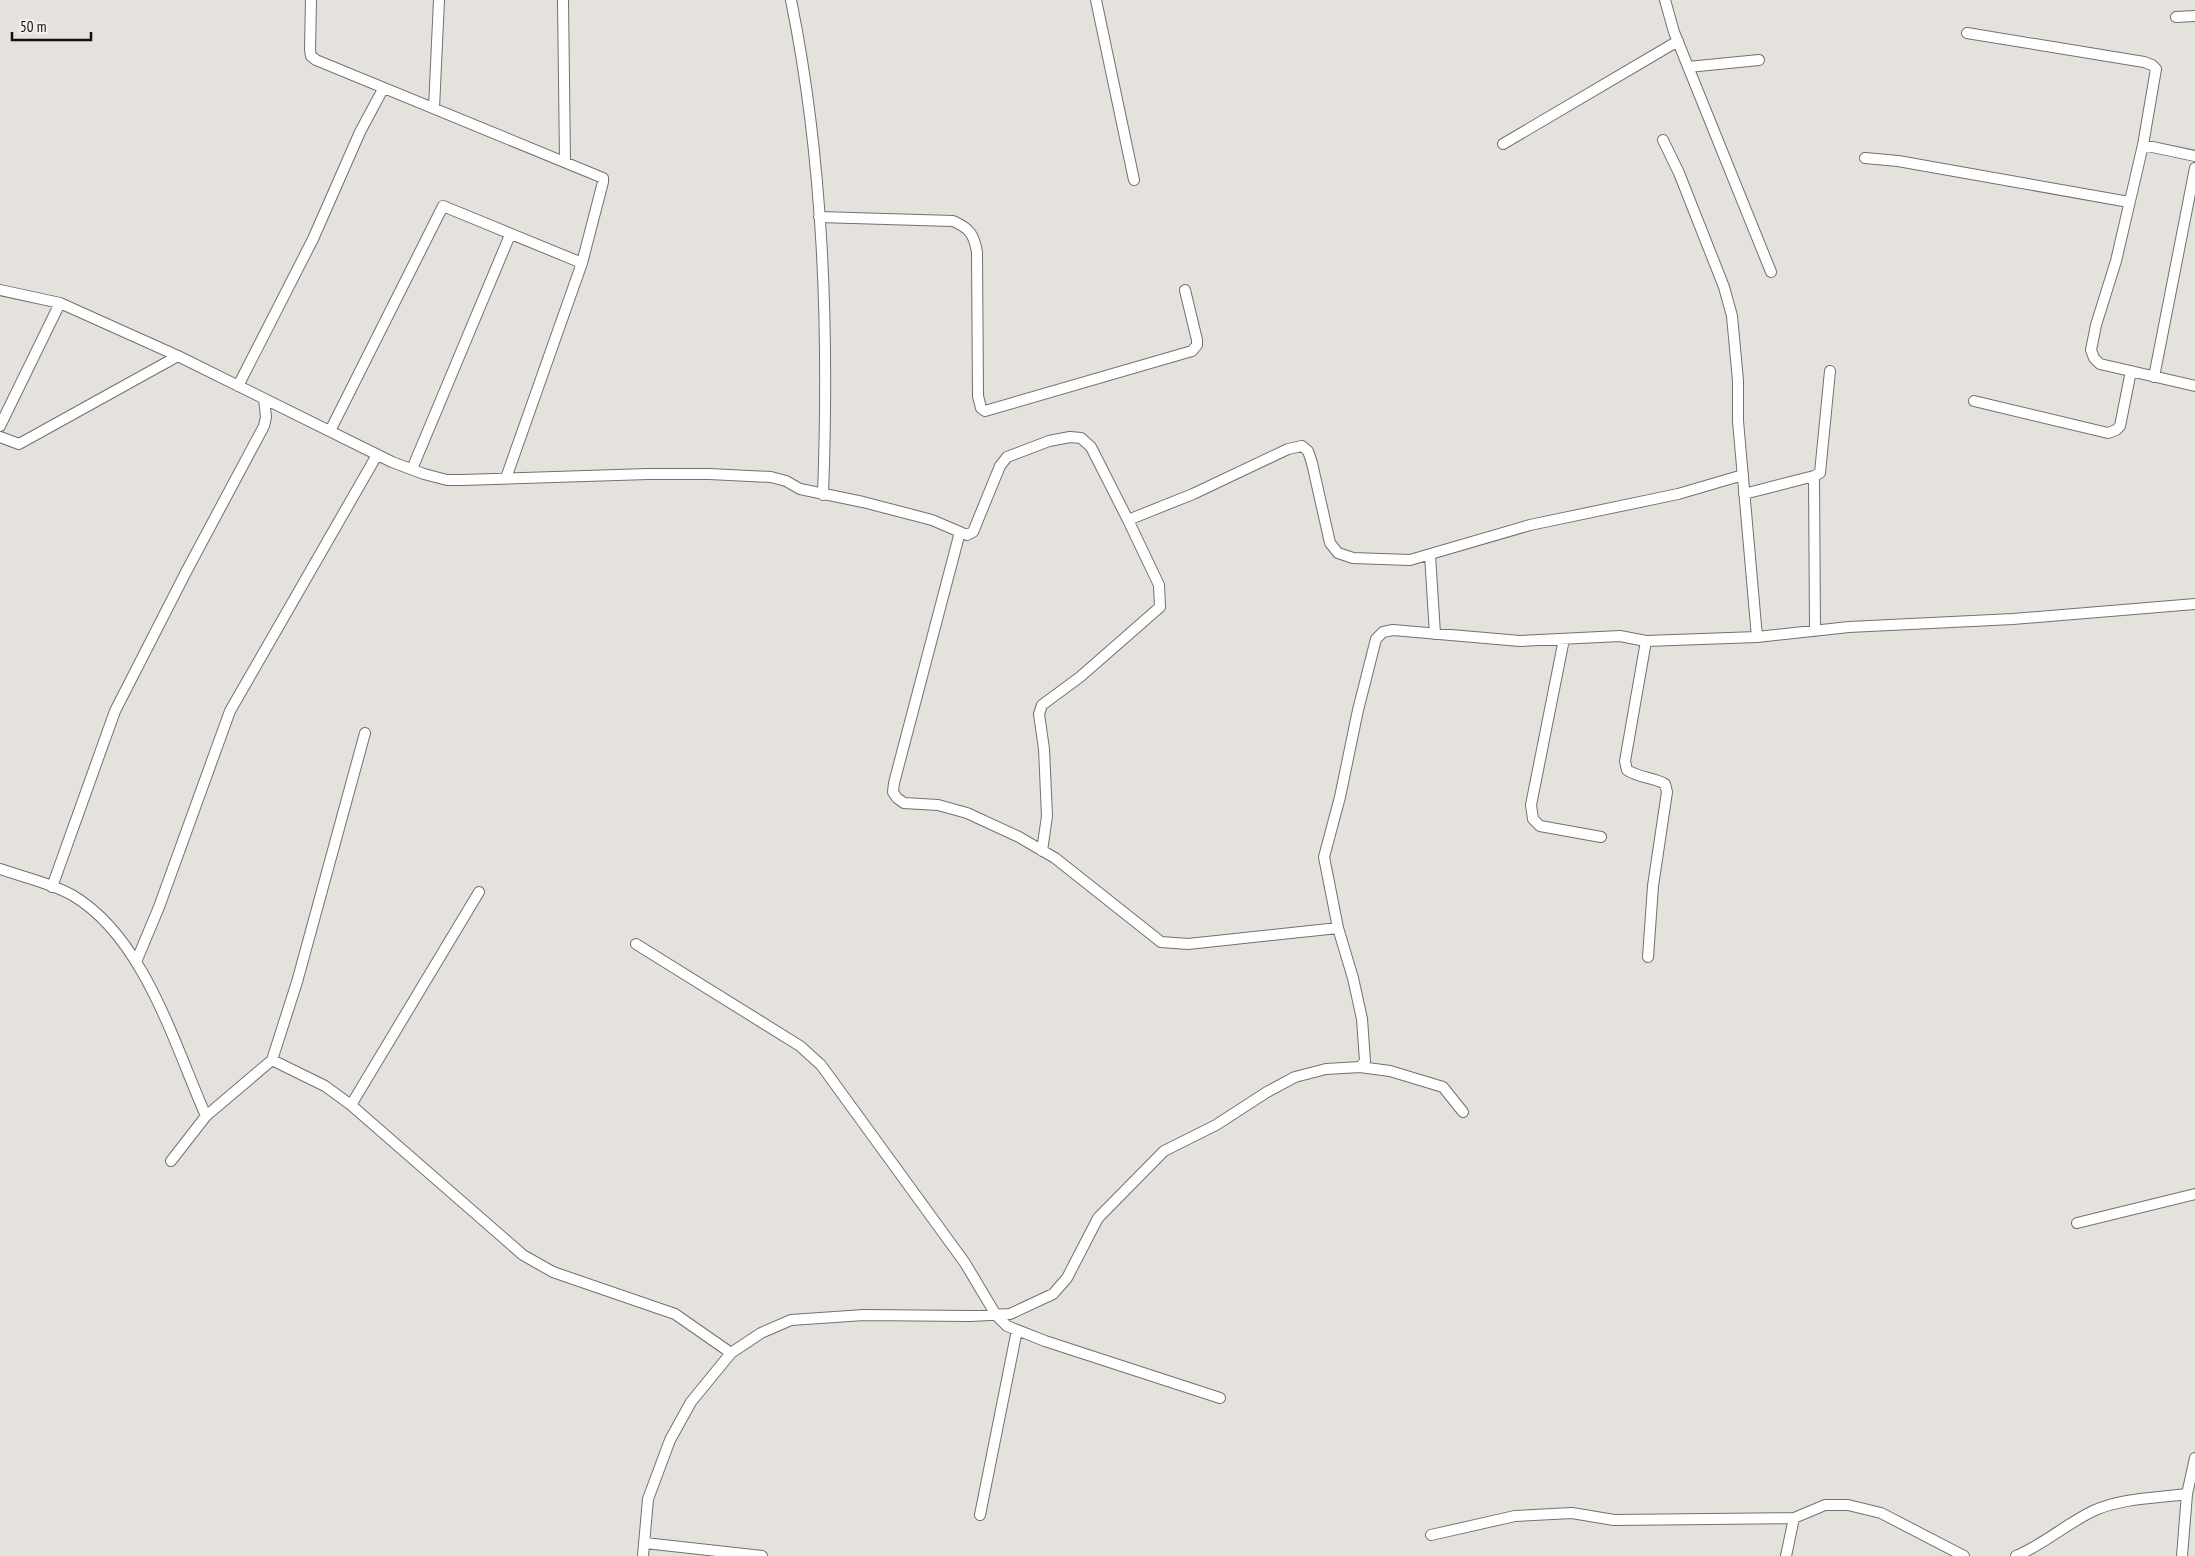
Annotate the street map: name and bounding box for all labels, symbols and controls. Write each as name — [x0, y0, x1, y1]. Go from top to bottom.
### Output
scale bar — [12, 10, 91, 42]
text: 50 m — [20, 17, 46, 36]

